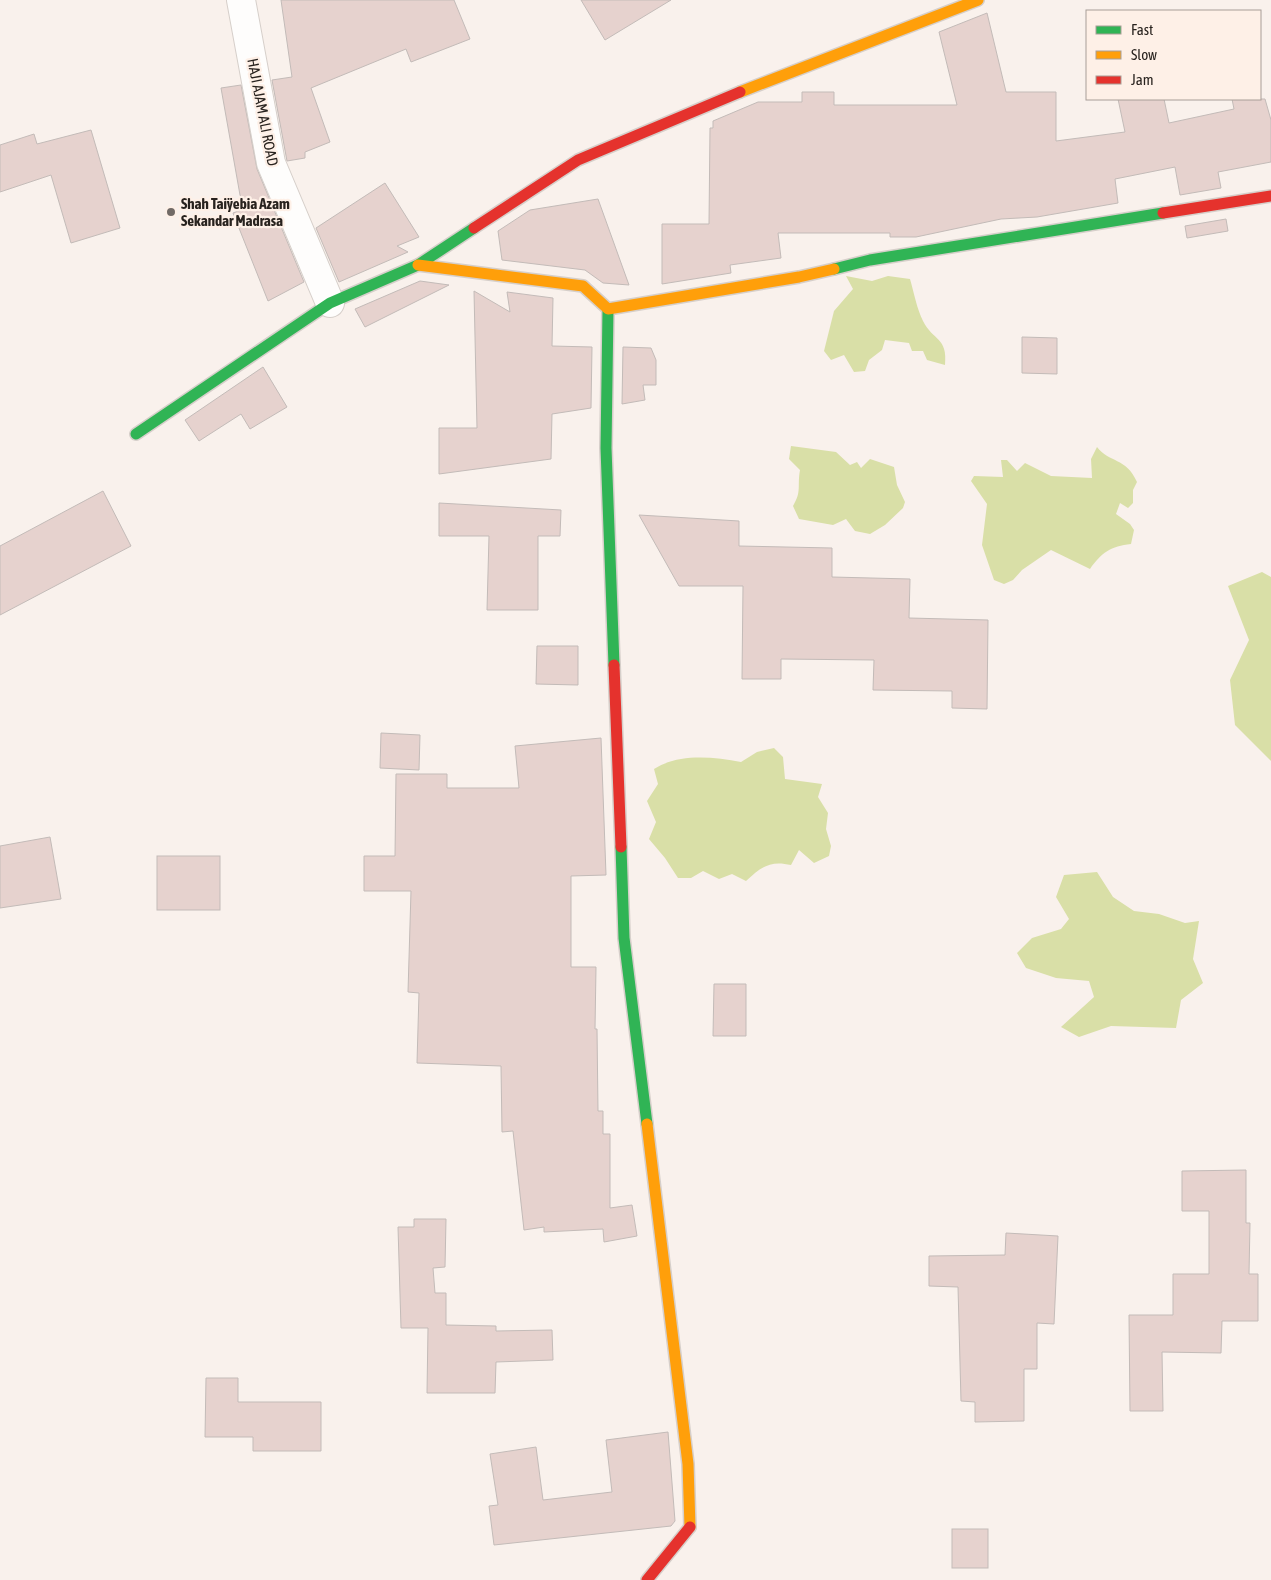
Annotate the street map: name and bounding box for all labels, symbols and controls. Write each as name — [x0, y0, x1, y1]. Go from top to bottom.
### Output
legend — [1086, 10, 1261, 100]
text: Fast — [1131, 21, 1153, 38]
text: Slow — [1131, 46, 1157, 63]
street label: HAJI AJAM ALI ROAD — [244, 57, 282, 167]
text: Jam — [1131, 71, 1154, 88]
place label: Shah Taiÿebia Azam Sekandar Madrasa — [181, 195, 290, 229]
marker: Shah Taiÿebia Azam Sekandar Madrasa — [165, 206, 177, 218]

